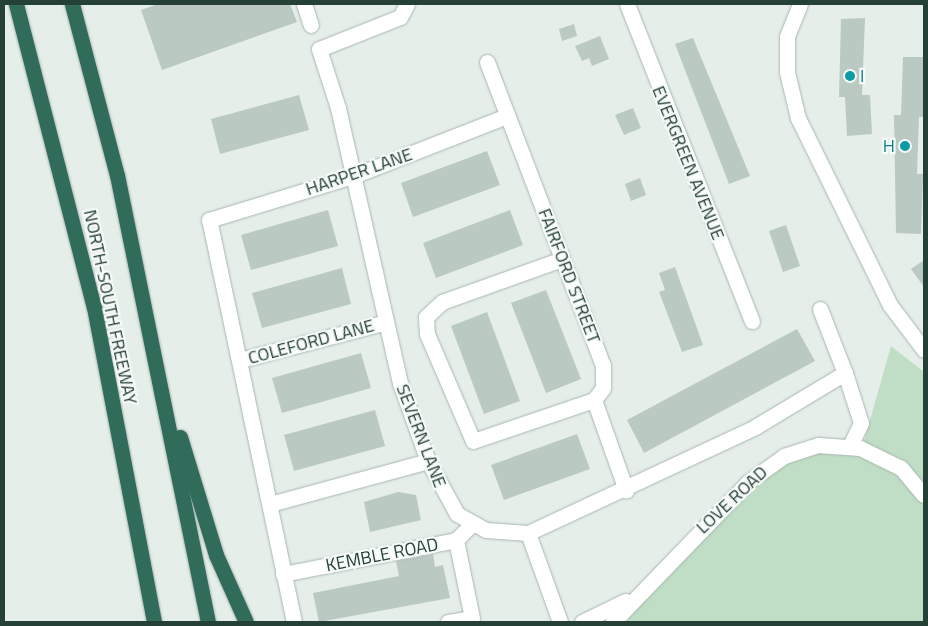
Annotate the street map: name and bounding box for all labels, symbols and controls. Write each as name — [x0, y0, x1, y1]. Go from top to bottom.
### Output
place label: I — [860, 65, 864, 87]
marker: I — [844, 70, 856, 82]
street label: EVERGREEN AVENUE — [647, 83, 729, 243]
place label: H — [883, 135, 895, 157]
marker: H — [899, 140, 911, 152]
street label: HARPER LANE — [303, 144, 415, 200]
street label: FAIRFORD STREET — [533, 206, 605, 346]
street label: NORTH-SOUTH FREEWAY — [79, 208, 141, 406]
street label: COLEFORD LANE — [246, 315, 376, 369]
street label: SEVERN LANE — [391, 381, 451, 491]
street label: LOVE ROAD — [692, 462, 772, 538]
street label: KEMBLE ROAD — [324, 534, 440, 576]

